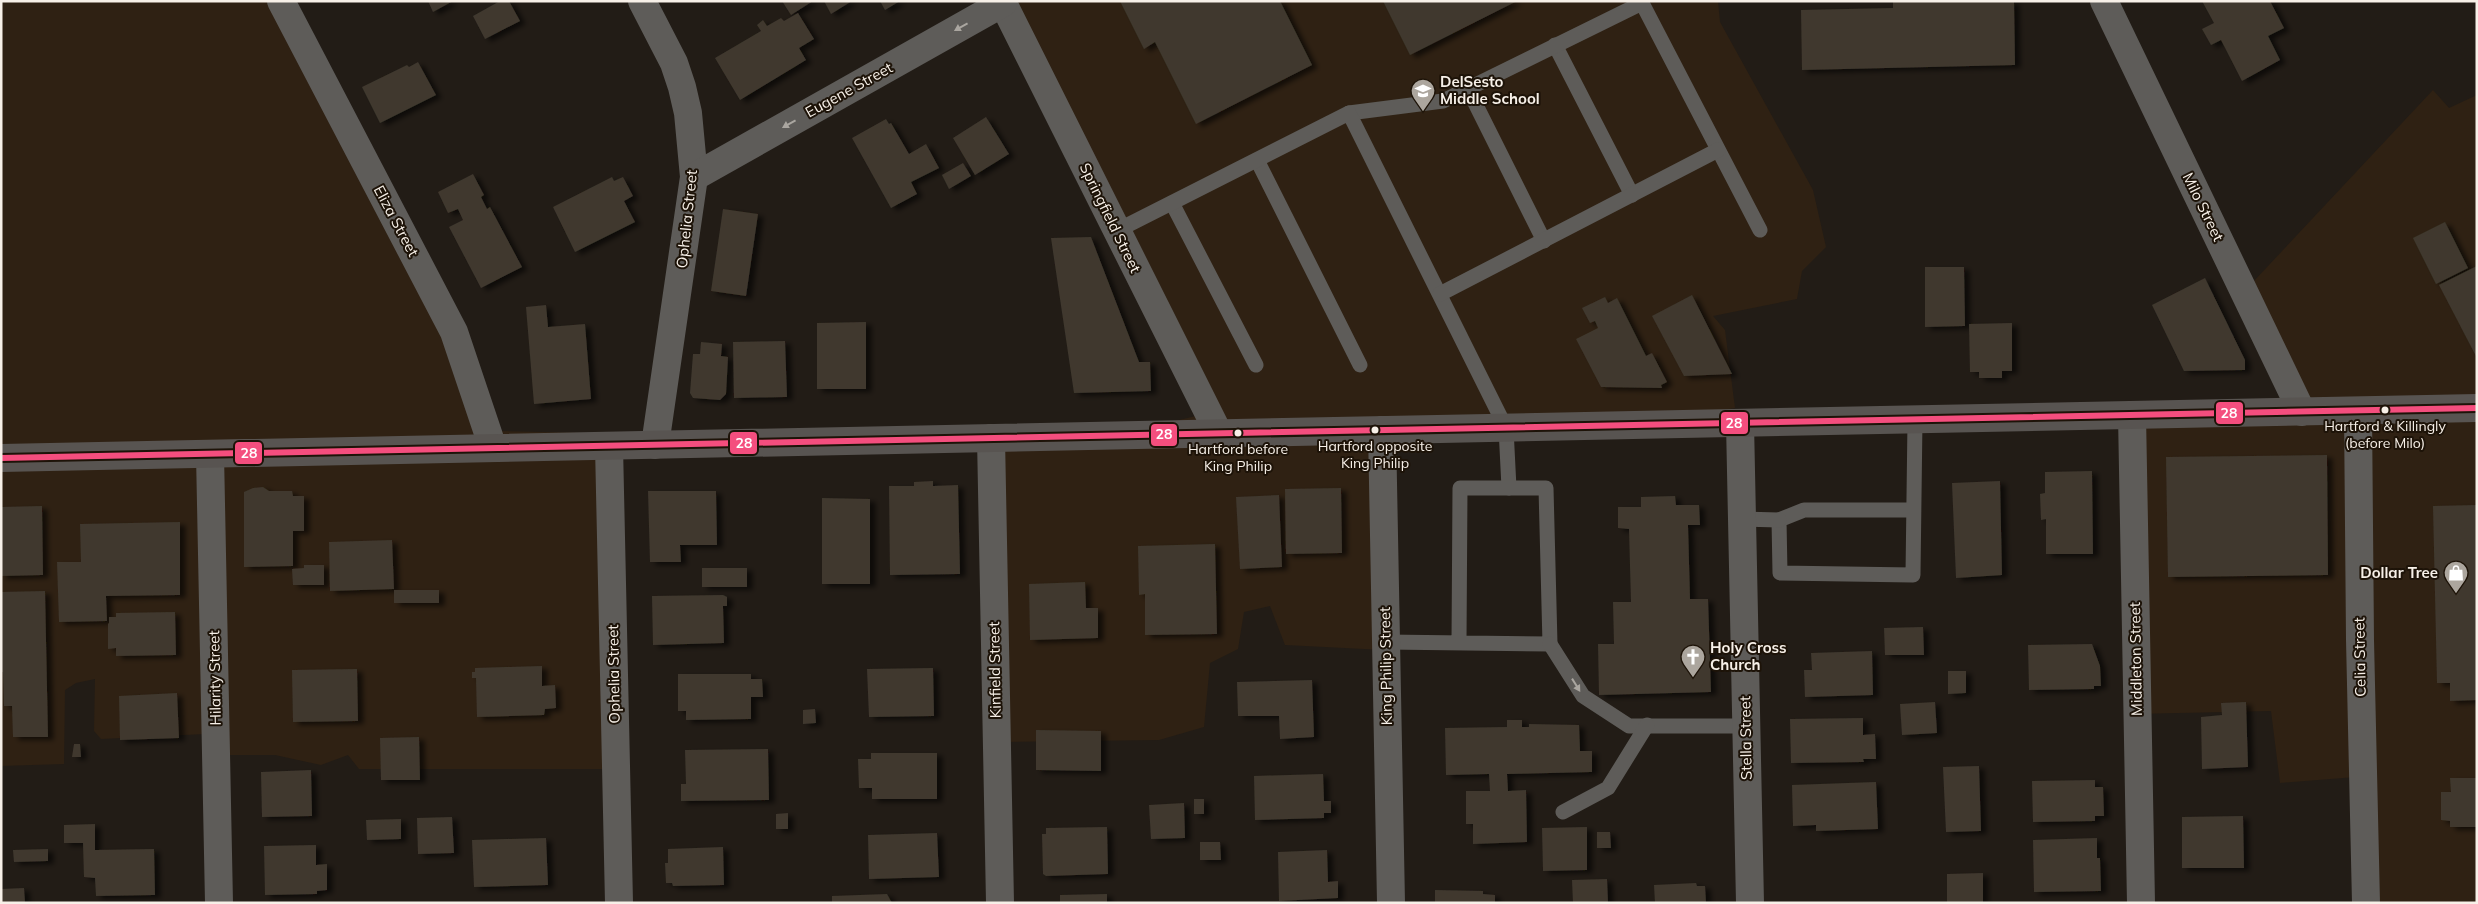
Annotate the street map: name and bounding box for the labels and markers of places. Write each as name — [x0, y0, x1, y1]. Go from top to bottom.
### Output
place label: DelSesto Middle School — [1440, 72, 1540, 108]
school or university icon: DelSesto Middle School — [1410, 78, 1436, 112]
marker: Hartford & Killingly (before Milo) — [2380, 405, 2390, 415]
place label: Hartford & Killingly (before Milo) — [2324, 417, 2446, 452]
marker: Hartford opposite King Philip — [1370, 425, 1380, 435]
marker: Hartford before King Philip — [1233, 428, 1243, 438]
place label: Hartford opposite King Philip — [1318, 437, 1432, 472]
place label: Hartford before King Philip — [1188, 440, 1288, 475]
shop icon: Dollar Tree — [2443, 560, 2469, 594]
place label: Dollar Tree — [2360, 563, 2438, 582]
place label: Holy Cross Church — [1710, 638, 1787, 674]
church icon: Holy Cross Church — [1680, 644, 1706, 678]

